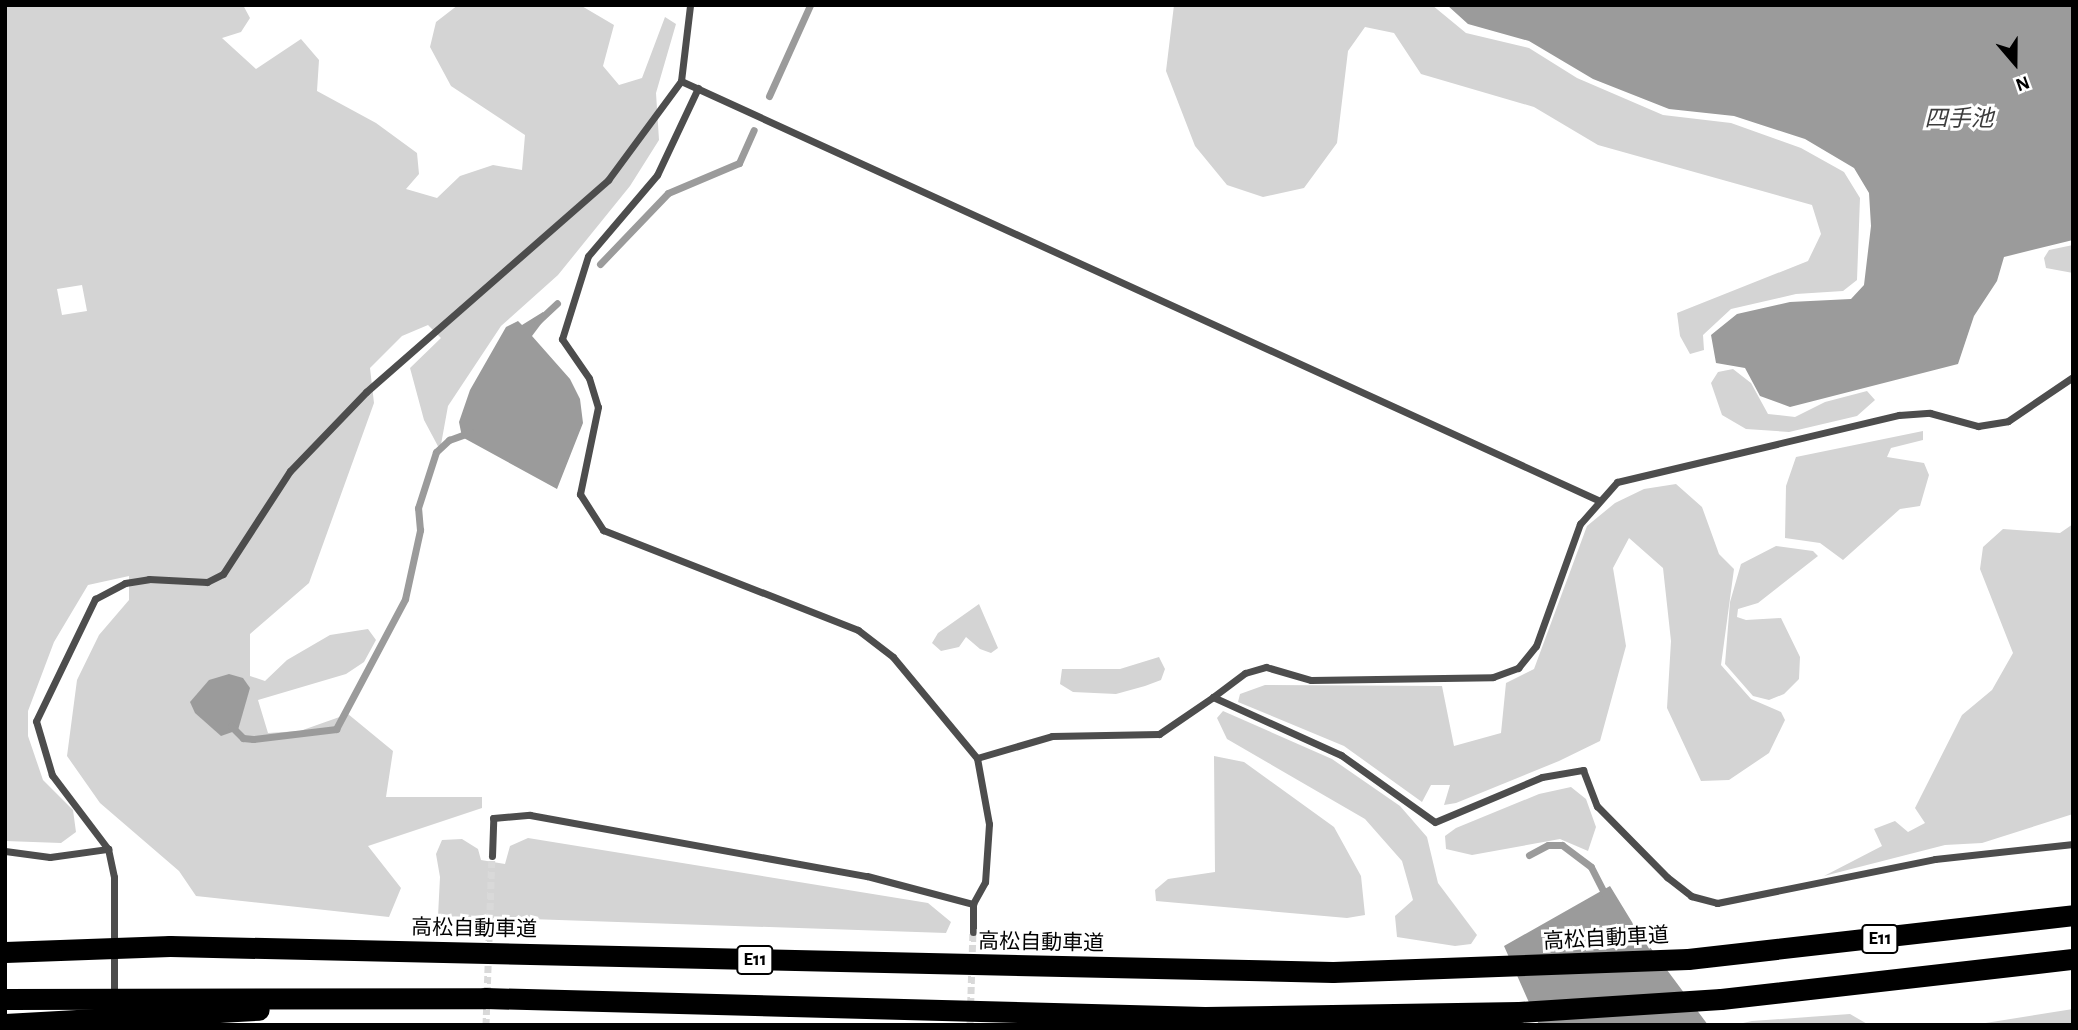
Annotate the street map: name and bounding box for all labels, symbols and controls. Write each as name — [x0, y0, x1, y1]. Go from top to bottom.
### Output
north arrow — [1980, 28, 2050, 98]
text: N — [2013, 72, 2032, 94]
water label: 四手池 — [1925, 106, 1993, 134]
street label: 高松自動車道 — [411, 915, 537, 943]
street label: 高松自動車道 — [1542, 923, 1670, 955]
road number: E11 — [1861, 923, 1899, 954]
street label: 高松自動車道 — [978, 929, 1104, 957]
road number: E11 — [736, 944, 774, 976]

